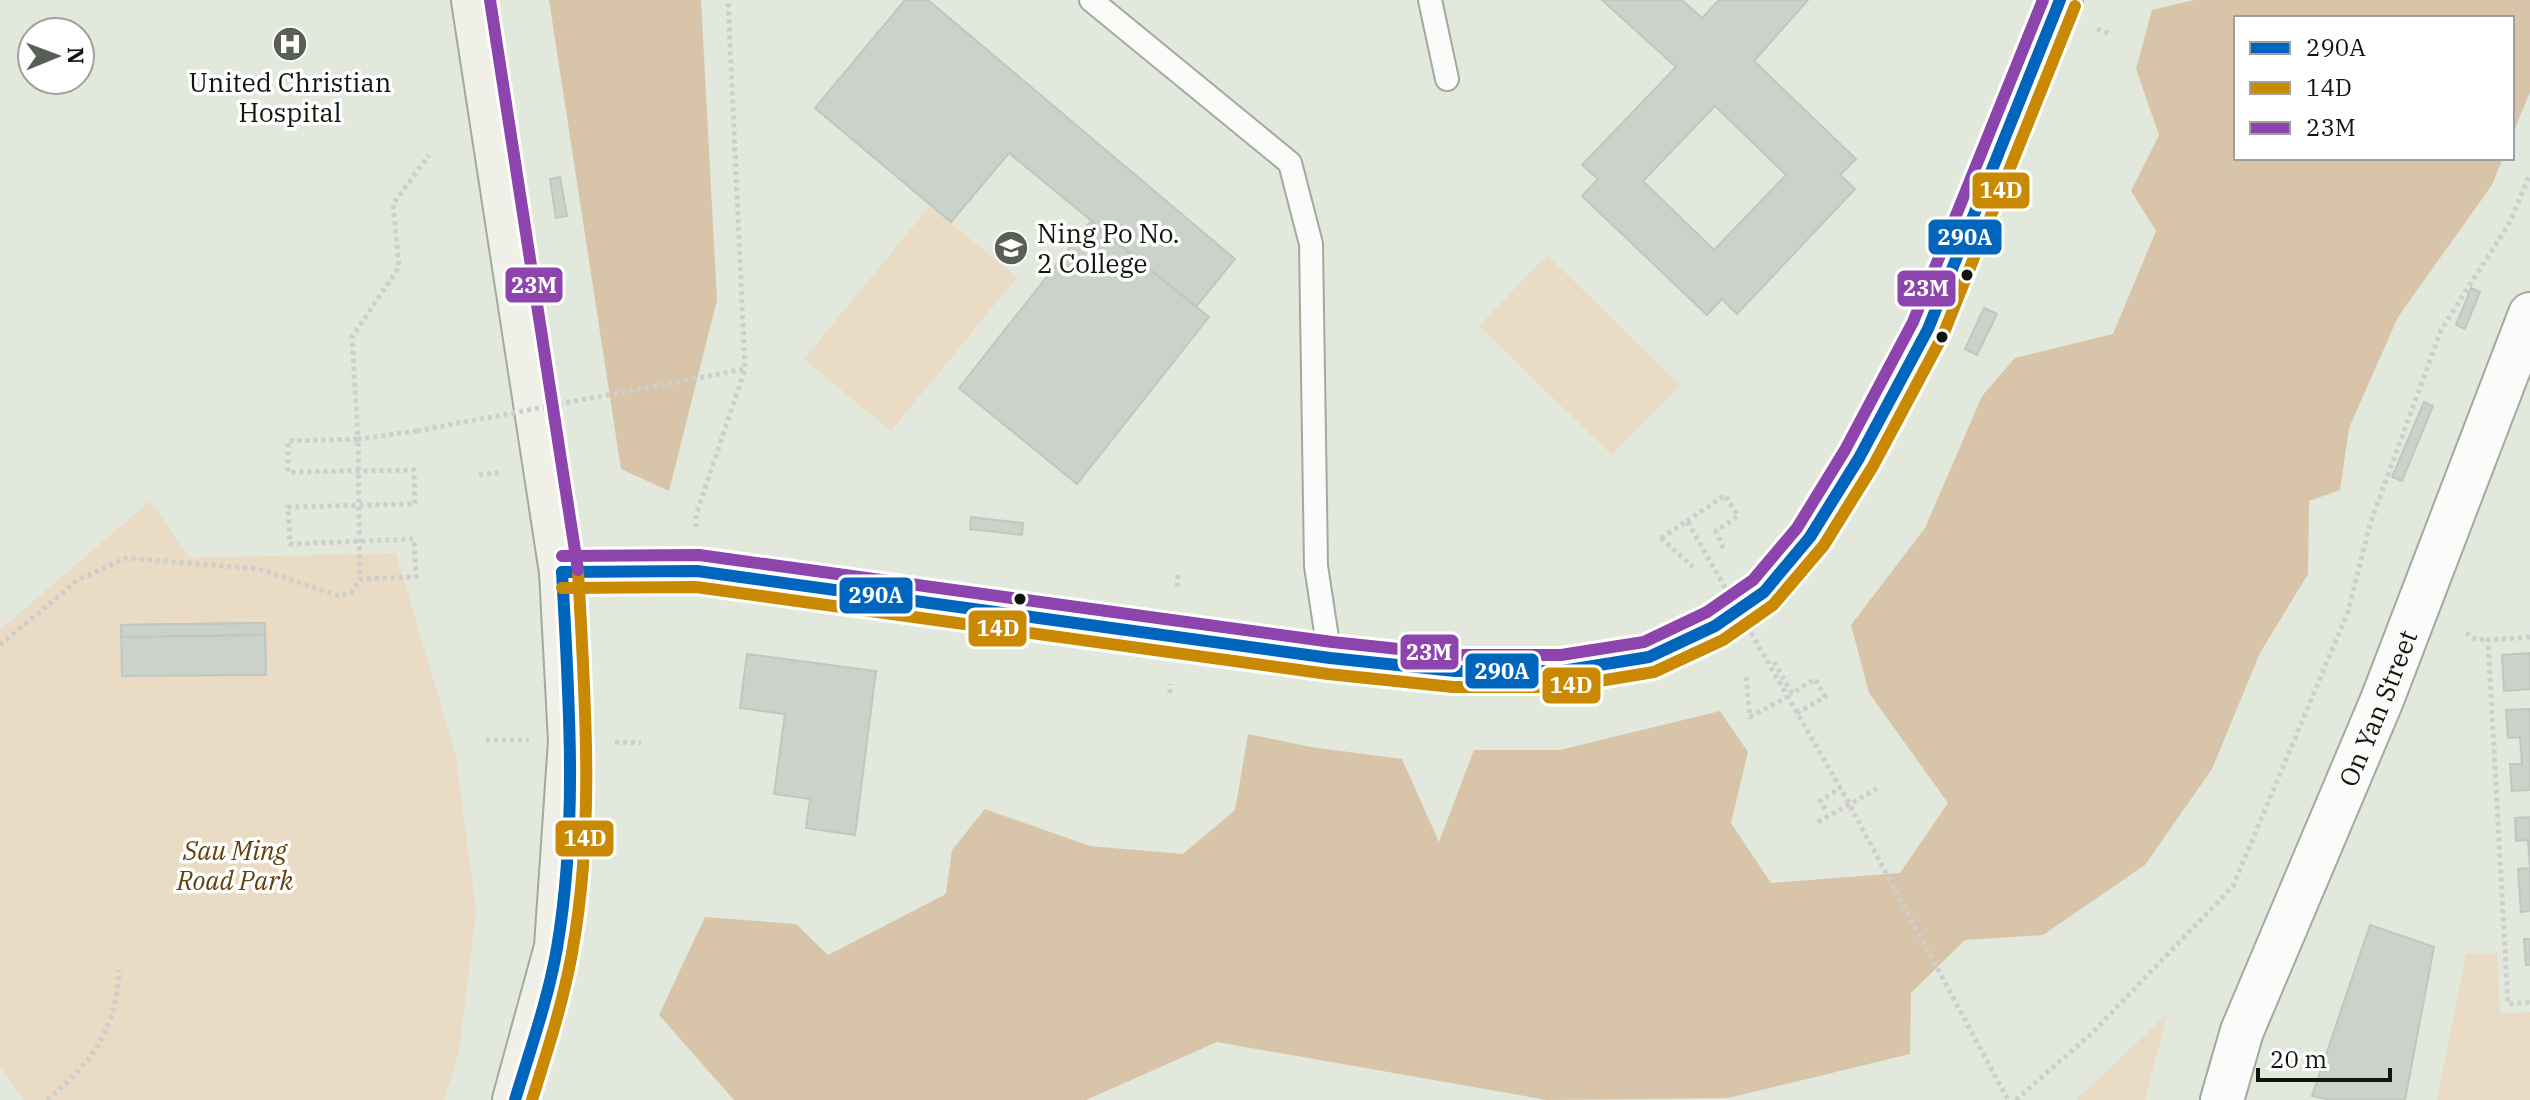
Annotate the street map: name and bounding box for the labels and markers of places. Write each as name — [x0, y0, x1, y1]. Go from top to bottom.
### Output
hospital icon: United Christian Hospital — [271, 25, 309, 63]
place label: United Christian Hospital — [189, 65, 391, 129]
place label: Ning Po No. 2 College — [1037, 216, 1180, 280]
school or university icon: Ning Po No. 2 College — [992, 229, 1030, 267]
unlabelled marker — [1959, 267, 1975, 283]
unlabelled marker — [1934, 329, 1950, 345]
unlabelled marker — [1012, 591, 1028, 607]

